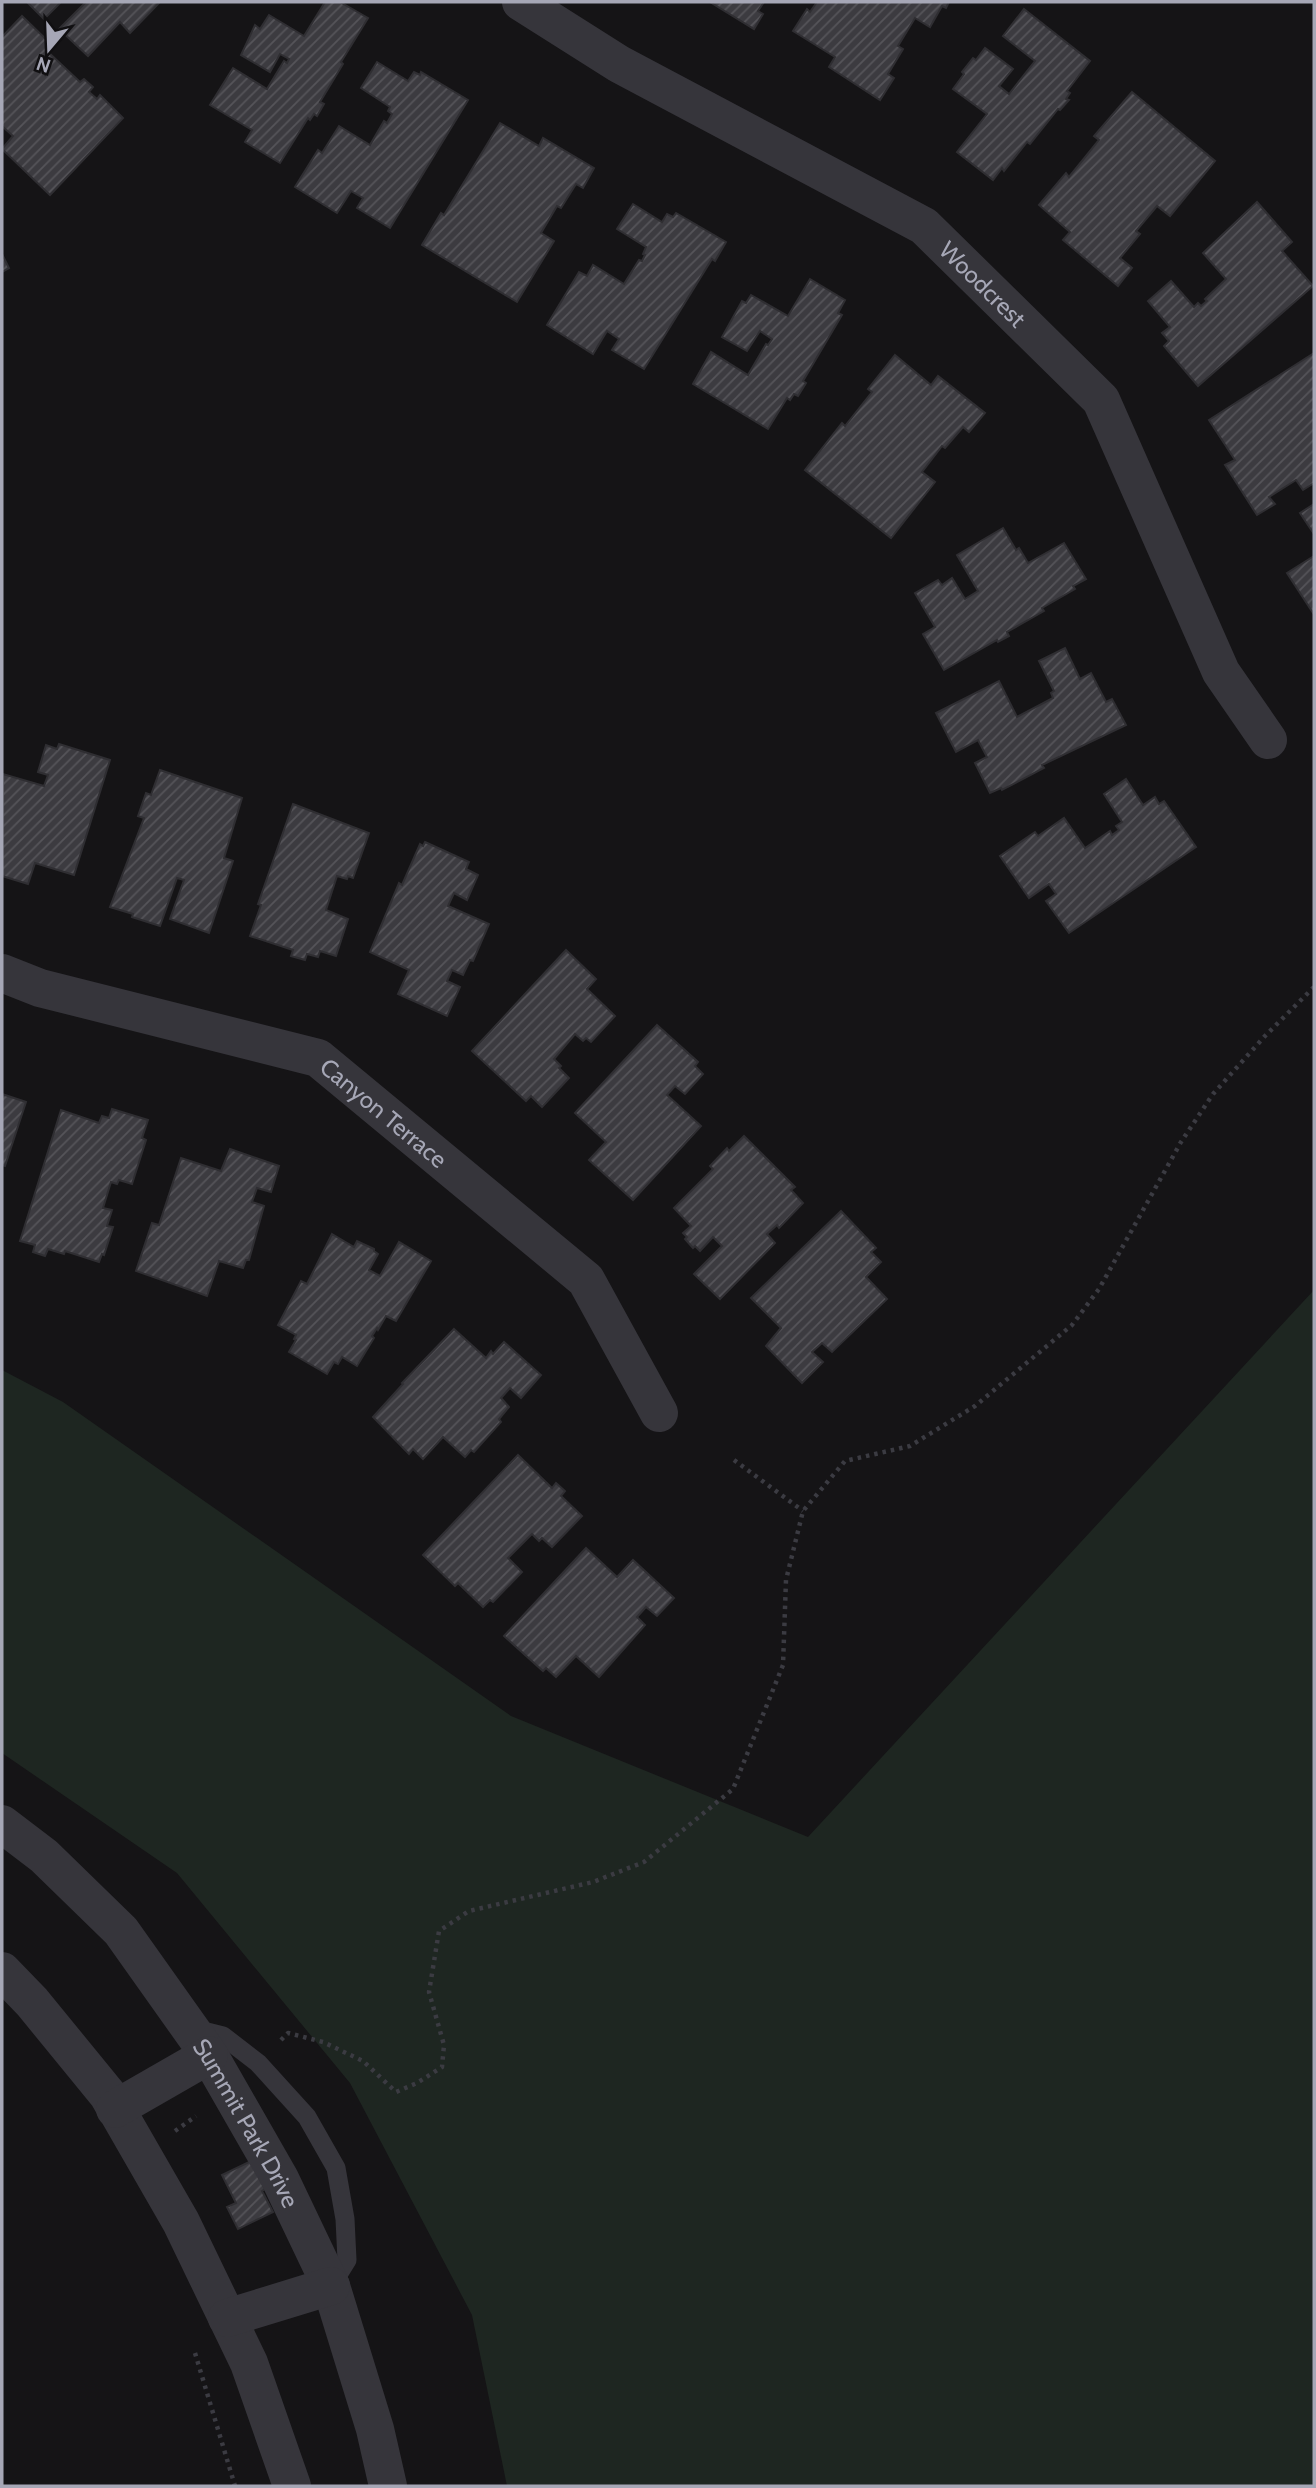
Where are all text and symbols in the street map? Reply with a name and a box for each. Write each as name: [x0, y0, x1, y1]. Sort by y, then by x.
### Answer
north arrow: [14, 14, 84, 84]
text: N: [34, 52, 54, 78]
street label: Woodcrest: [934, 235, 1032, 333]
street label: Canyon Terrace: [314, 1052, 453, 1173]
street label: Summit Park Drive: [187, 2033, 306, 2212]

